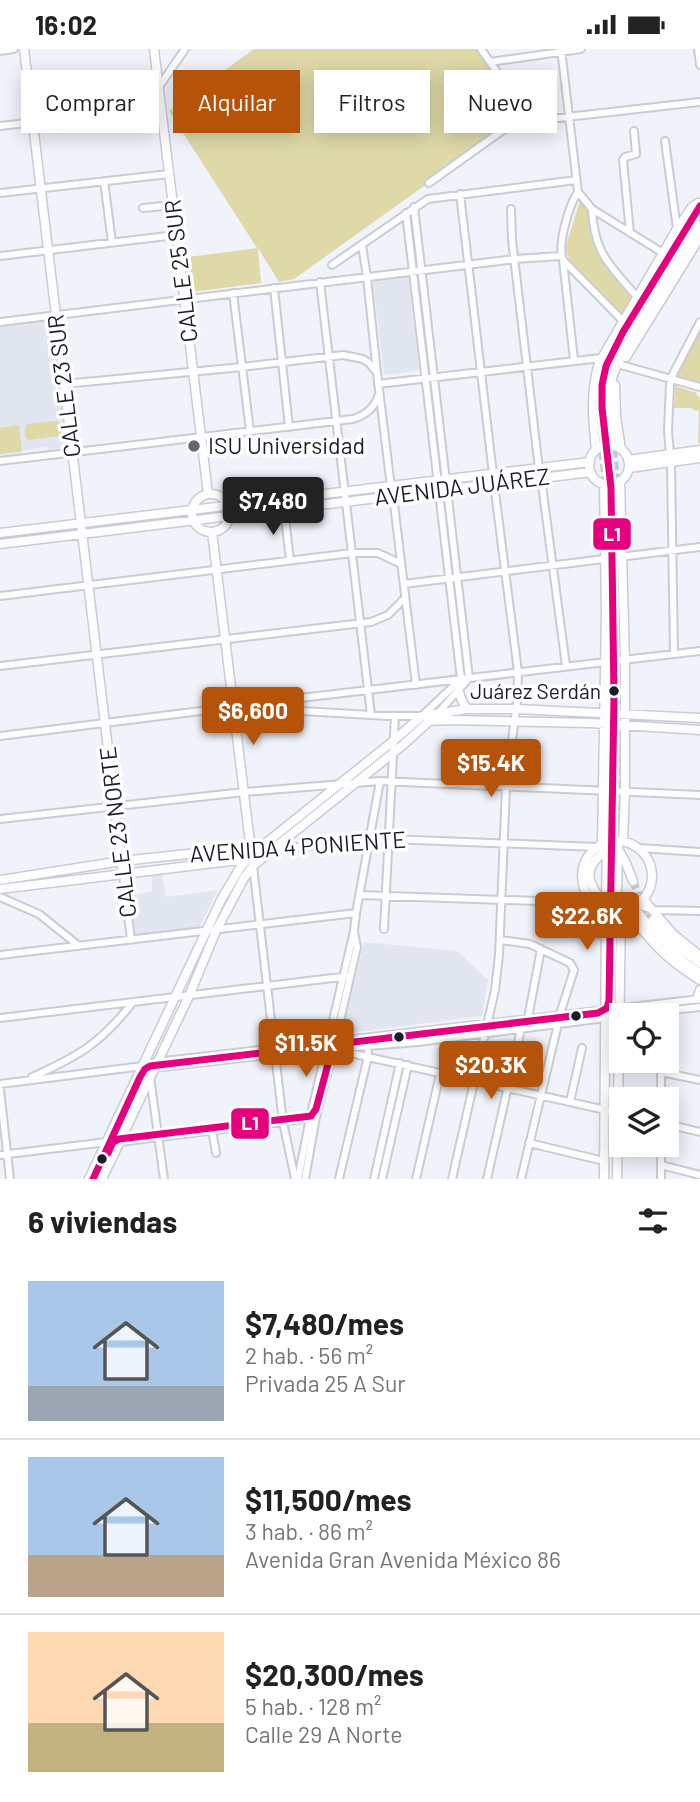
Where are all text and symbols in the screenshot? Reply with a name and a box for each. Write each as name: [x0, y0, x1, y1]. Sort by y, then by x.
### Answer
text: 16:02: [35, 9, 97, 40]
chip: Comprar: [21, 70, 159, 133]
chip: Alquilar: [173, 70, 300, 133]
chip: Filtros: [314, 70, 430, 133]
chip: Nuevo: [444, 70, 557, 133]
street label: CALLE 25 SUR: [157, 198, 203, 344]
street label: CALLE 23 SUR: [40, 313, 86, 459]
place label: ISU Universidad: [208, 431, 365, 459]
marker: ISU Universidad: [186, 438, 202, 454]
street label: AVENIDA JUÁREZ: [373, 461, 551, 511]
pin: $7,480: [216, 477, 330, 537]
text: $7,480: [239, 486, 307, 514]
line badge: L1: [592, 517, 632, 551]
text: L1: [603, 522, 621, 545]
place label: Juárez Serdán: [470, 678, 601, 703]
marker: Juárez Serdán: [607, 684, 621, 698]
pin: $6,600: [196, 687, 310, 747]
text: $6,600: [218, 696, 288, 724]
pin: $15.4K: [434, 739, 548, 799]
street label: CALLE 23 NORTE: [93, 745, 141, 919]
text: $15.4K: [457, 748, 525, 776]
street label: AVENIDA 4 PONIENTE: [189, 824, 407, 868]
pin: $22.6K: [530, 893, 644, 952]
text: $22.6K: [551, 901, 623, 929]
map controls: [609, 1003, 679, 1157]
button: locate: [609, 1003, 679, 1073]
unlabelled marker: [569, 1009, 583, 1023]
pin: $11.5K: [249, 1019, 363, 1079]
text: $11.5K: [275, 1028, 337, 1056]
unlabelled marker: [392, 1030, 406, 1044]
pin: $20.3K: [434, 1041, 548, 1101]
text: $20.3K: [455, 1050, 527, 1078]
button: layers: [609, 1087, 679, 1157]
line badge: L1: [230, 1107, 270, 1140]
text: L1: [241, 1111, 259, 1134]
unlabelled marker: [95, 1152, 109, 1166]
icon: filters: [634, 1202, 672, 1240]
text: 6 viviendas: [28, 1203, 177, 1239]
text: $7,480/mes: [245, 1305, 404, 1341]
icon: home: [84, 1309, 168, 1393]
text: 2 hab. · 56 m²: [245, 1341, 373, 1369]
text: Privada 25 A Sur: [245, 1369, 406, 1397]
text: $11,500/mes: [245, 1481, 411, 1517]
icon: home: [84, 1485, 168, 1569]
text: 3 hab. · 86 m²: [245, 1517, 373, 1545]
text: Avenida Gran Avenida México 86: [245, 1545, 561, 1573]
text: $20,300/mes: [245, 1656, 424, 1692]
icon: home: [84, 1660, 168, 1744]
text: 5 hab. · 128 m²: [245, 1692, 382, 1720]
text: Calle 29 A Norte: [245, 1720, 403, 1748]

